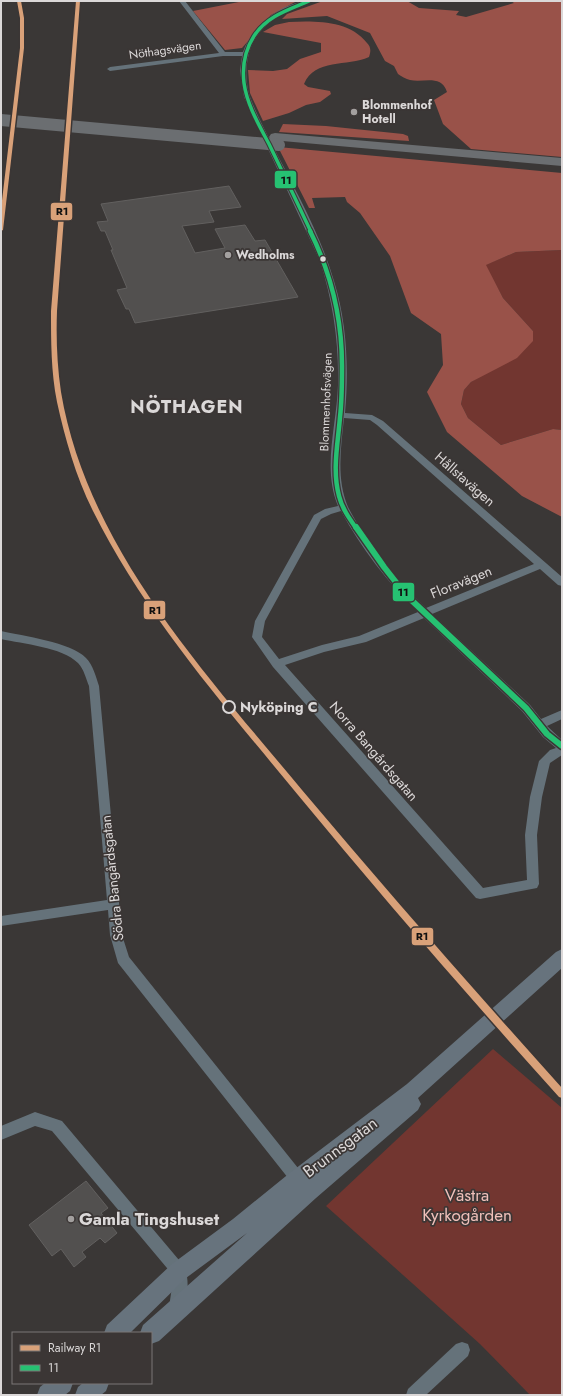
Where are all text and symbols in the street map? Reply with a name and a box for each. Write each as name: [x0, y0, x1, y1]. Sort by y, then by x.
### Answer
street label: Nöthagsvägen: [128, 36, 202, 64]
place label: Blommenhof Hotell: [362, 96, 433, 128]
marker: Blommenhof Hotell: [349, 107, 359, 117]
line badge: 11: [274, 170, 297, 189]
text: 11: [280, 172, 292, 188]
line badge: R1: [50, 202, 73, 221]
text: R1: [56, 203, 68, 219]
place label: Wedholms: [236, 246, 295, 264]
marker: Wedholms: [223, 250, 233, 260]
unlabelled marker: [318, 254, 328, 264]
street label: Blommenhofsvägen: [315, 352, 337, 452]
district label: NÖTHAGEN: [130, 394, 244, 420]
street label: Hållstavägen: [430, 447, 500, 511]
street label: Floravägen: [427, 561, 495, 603]
line badge: 11: [392, 582, 415, 602]
text: 11: [397, 584, 409, 600]
line badge: R1: [143, 600, 166, 620]
text: R1: [149, 602, 161, 618]
place label: Nyköping C: [240, 697, 318, 717]
street label: Norra Bangårdsgatan: [325, 697, 423, 805]
marker: Nyköping C: [222, 700, 236, 714]
street label: Södra Bangårdsgatan: [95, 814, 129, 942]
line badge: R1: [411, 927, 434, 946]
text: R1: [416, 928, 428, 944]
street label: Brunnsgatan: [298, 1111, 382, 1183]
park label: Västra Kyrkogården: [422, 1183, 512, 1227]
place label: Gamla Tingshuset: [79, 1207, 220, 1231]
marker: Gamla Tingshuset: [66, 1214, 76, 1224]
legend: [12, 1332, 152, 1384]
text: Railway R1: [48, 1339, 101, 1357]
text: 11: [48, 1359, 59, 1377]

